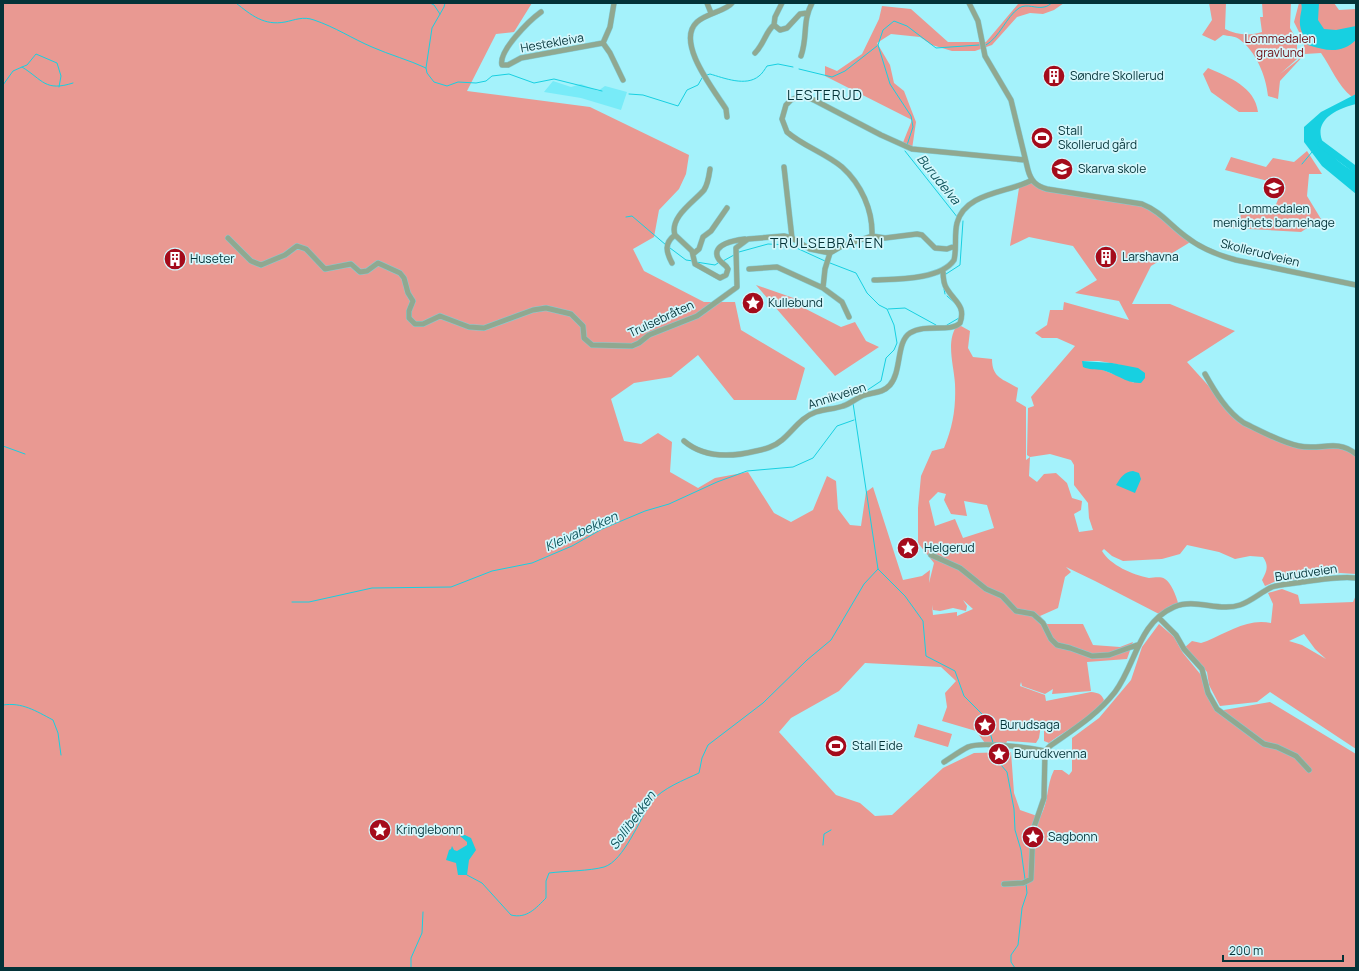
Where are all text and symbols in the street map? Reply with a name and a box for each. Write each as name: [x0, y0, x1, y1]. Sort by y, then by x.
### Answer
street label: Hestekleiva: [519, 29, 585, 56]
park label: Lommedalen gravlund: [1244, 30, 1316, 61]
building icon: Søndre Skollerud: [1041, 63, 1067, 89]
place label: Søndre Skollerud: [1070, 67, 1164, 84]
district label: LESTERUD: [787, 85, 863, 104]
place label: Stall Skollerud gård: [1058, 122, 1137, 153]
sports icon: Stall Skollerud gård: [1029, 125, 1055, 151]
water label: Burudelva: [913, 150, 965, 209]
school or university icon: Skarva skole: [1049, 156, 1075, 182]
place label: Skarva skole: [1078, 160, 1146, 177]
school or university icon: Lommedalen menighets barnehage: [1261, 175, 1287, 201]
place label: Lommedalen menighets barnehage: [1213, 200, 1335, 231]
district label: TRULSEBRÅTEN: [770, 233, 884, 252]
street label: Skollerudveien: [1219, 234, 1302, 271]
building icon: Larshavna: [1093, 244, 1119, 270]
building icon: Huseter: [162, 246, 188, 272]
place label: Larshavna: [1122, 248, 1179, 265]
place label: Huseter: [190, 250, 235, 267]
place icon: Kullebund: [740, 290, 766, 316]
place label: Kullebund: [768, 294, 823, 311]
street label: Trulsebråten: [625, 296, 696, 341]
street label: Annikveien: [806, 378, 868, 413]
water label: Kleivabekken: [542, 506, 621, 555]
place icon: Helgerud: [895, 535, 921, 561]
place label: Helgerud: [924, 539, 975, 556]
street label: Burudveien: [1274, 560, 1338, 585]
place icon: Burudsaga: [972, 712, 998, 738]
place label: Burudsaga: [1000, 716, 1060, 733]
sports icon: Stall Eide: [823, 733, 849, 759]
place label: Stall Eide: [852, 737, 903, 754]
place icon: Burudkvenna: [986, 741, 1012, 767]
place label: Burudkvenna: [1014, 745, 1087, 762]
water label: Sollibekken: [605, 786, 660, 853]
place icon: Kringlebonn: [367, 817, 393, 843]
place label: Kringlebonn: [396, 821, 463, 838]
place icon: Sagbonn: [1020, 824, 1046, 850]
place label: Sagbonn: [1048, 828, 1098, 845]
scale bar: [1223, 937, 1343, 963]
text: 200 m: [1229, 942, 1263, 959]

